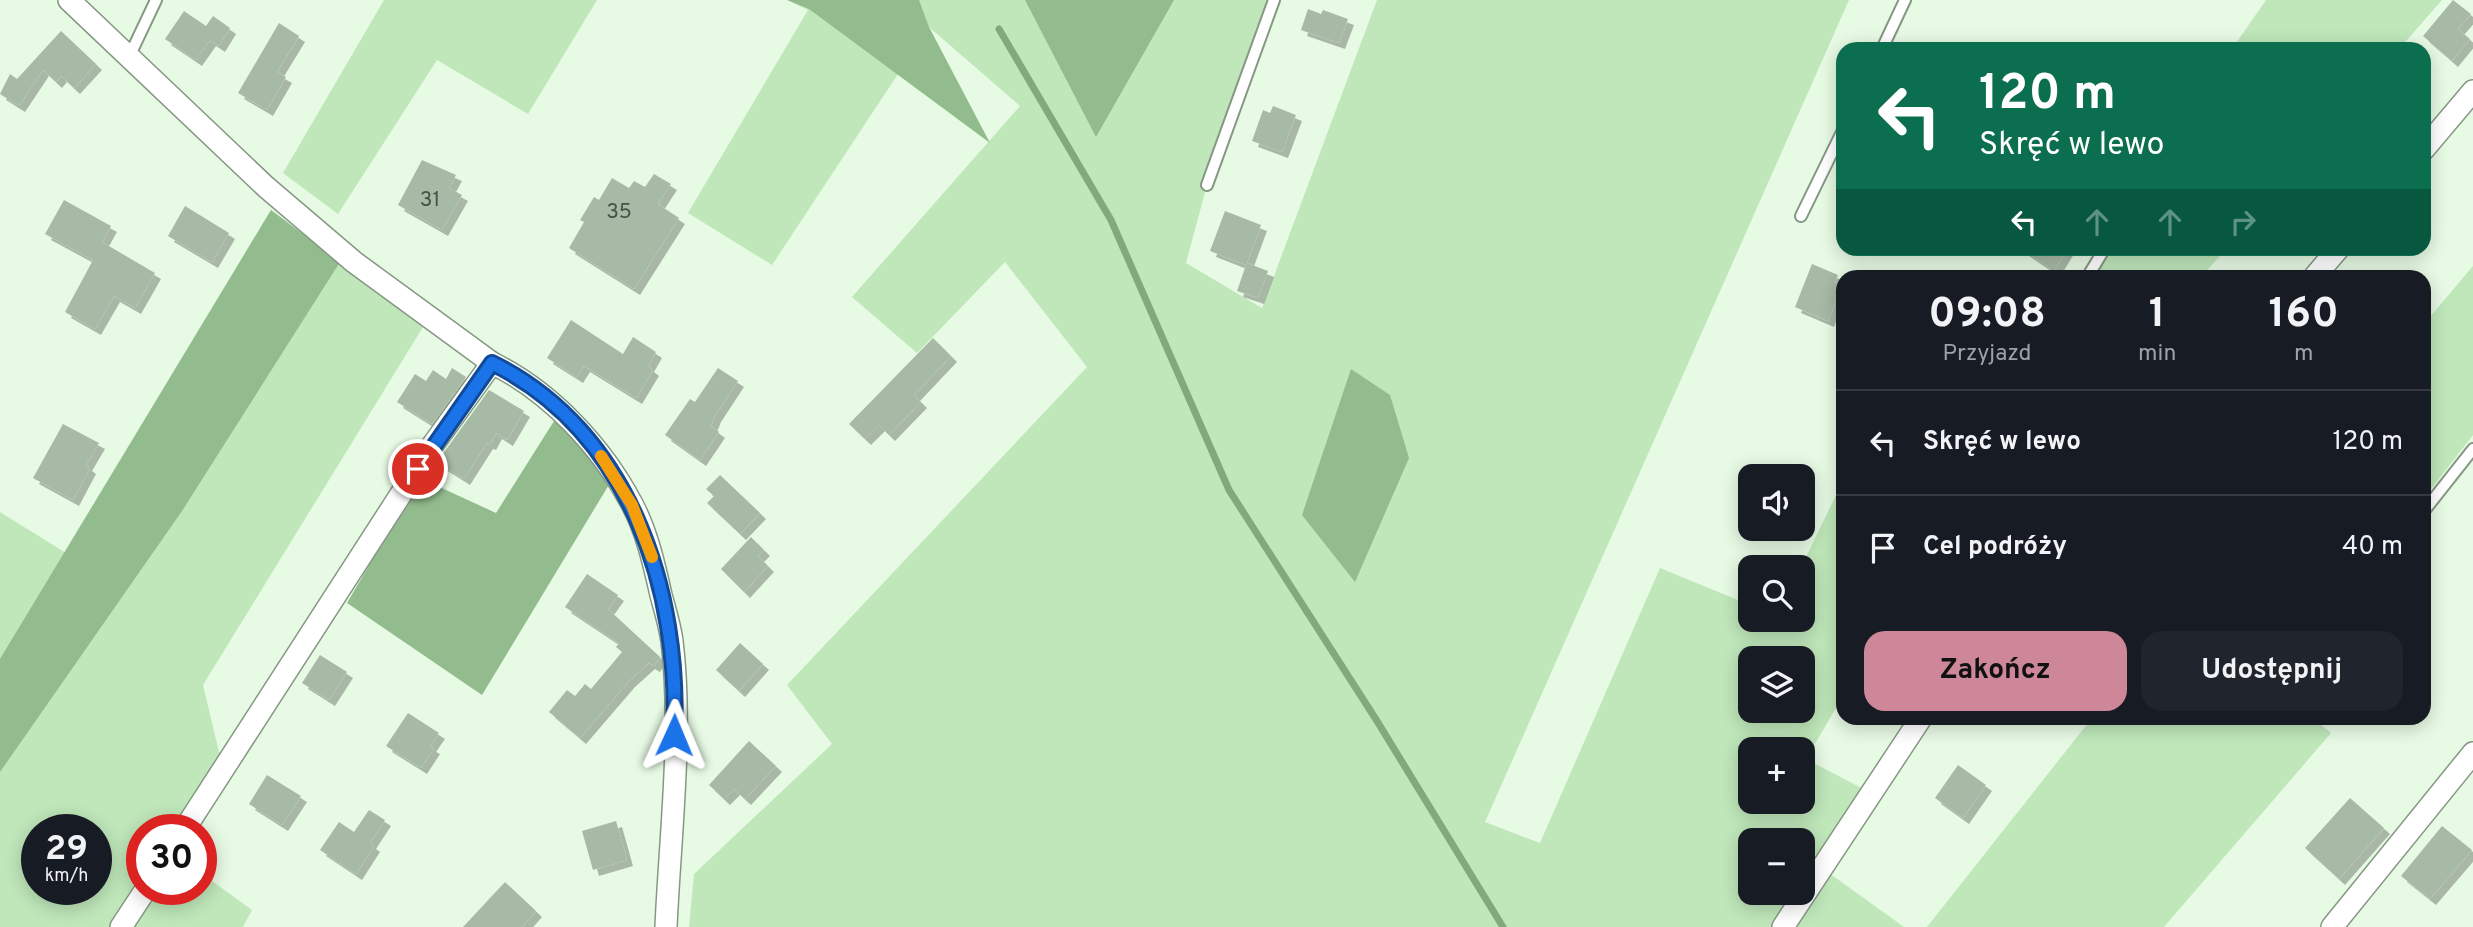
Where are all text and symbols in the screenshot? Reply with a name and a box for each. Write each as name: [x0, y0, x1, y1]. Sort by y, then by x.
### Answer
text: 120 m: [1979, 65, 2116, 127]
icon: left: [1864, 70, 1955, 161]
text: Skręć w lewo: [1979, 126, 2164, 166]
house number: 31: [420, 187, 440, 214]
house number: 35: [606, 199, 632, 226]
icon: left: [2005, 203, 2043, 241]
icon: ahead: [2078, 203, 2116, 241]
icon: ahead: [2151, 203, 2189, 241]
icon: right: [2224, 203, 2262, 241]
text: 09:08: [1928, 289, 2046, 342]
text: 1: [2149, 289, 2166, 342]
text: 160: [2269, 289, 2339, 342]
text: Przyjazd: [1943, 340, 2032, 369]
text: min: [2138, 340, 2176, 369]
text: m: [2294, 340, 2313, 369]
icon: left: [1864, 424, 1902, 462]
text: Skręć w lewo: [1923, 426, 2081, 459]
text: 120 m: [2333, 426, 2403, 459]
pin: [388, 439, 448, 499]
icon: arrive: [399, 450, 437, 488]
map controls: [1738, 464, 1815, 905]
button: sound: [1738, 464, 1815, 541]
icon: arrive: [1864, 529, 1902, 567]
text: Cel podróży: [1923, 531, 2067, 564]
text: 40 m: [2342, 531, 2403, 564]
button: search: [1738, 555, 1815, 632]
button: Zakończ: [1864, 631, 2127, 711]
button: Udostępnij: [2141, 631, 2403, 711]
button: layers: [1738, 646, 1815, 723]
position arrow: [637, 698, 711, 772]
button: +: [1738, 737, 1815, 814]
speed limit sign: 30: [126, 814, 217, 905]
text: 29: [45, 828, 88, 872]
button: −: [1738, 828, 1815, 905]
text: km/h: [45, 865, 88, 888]

